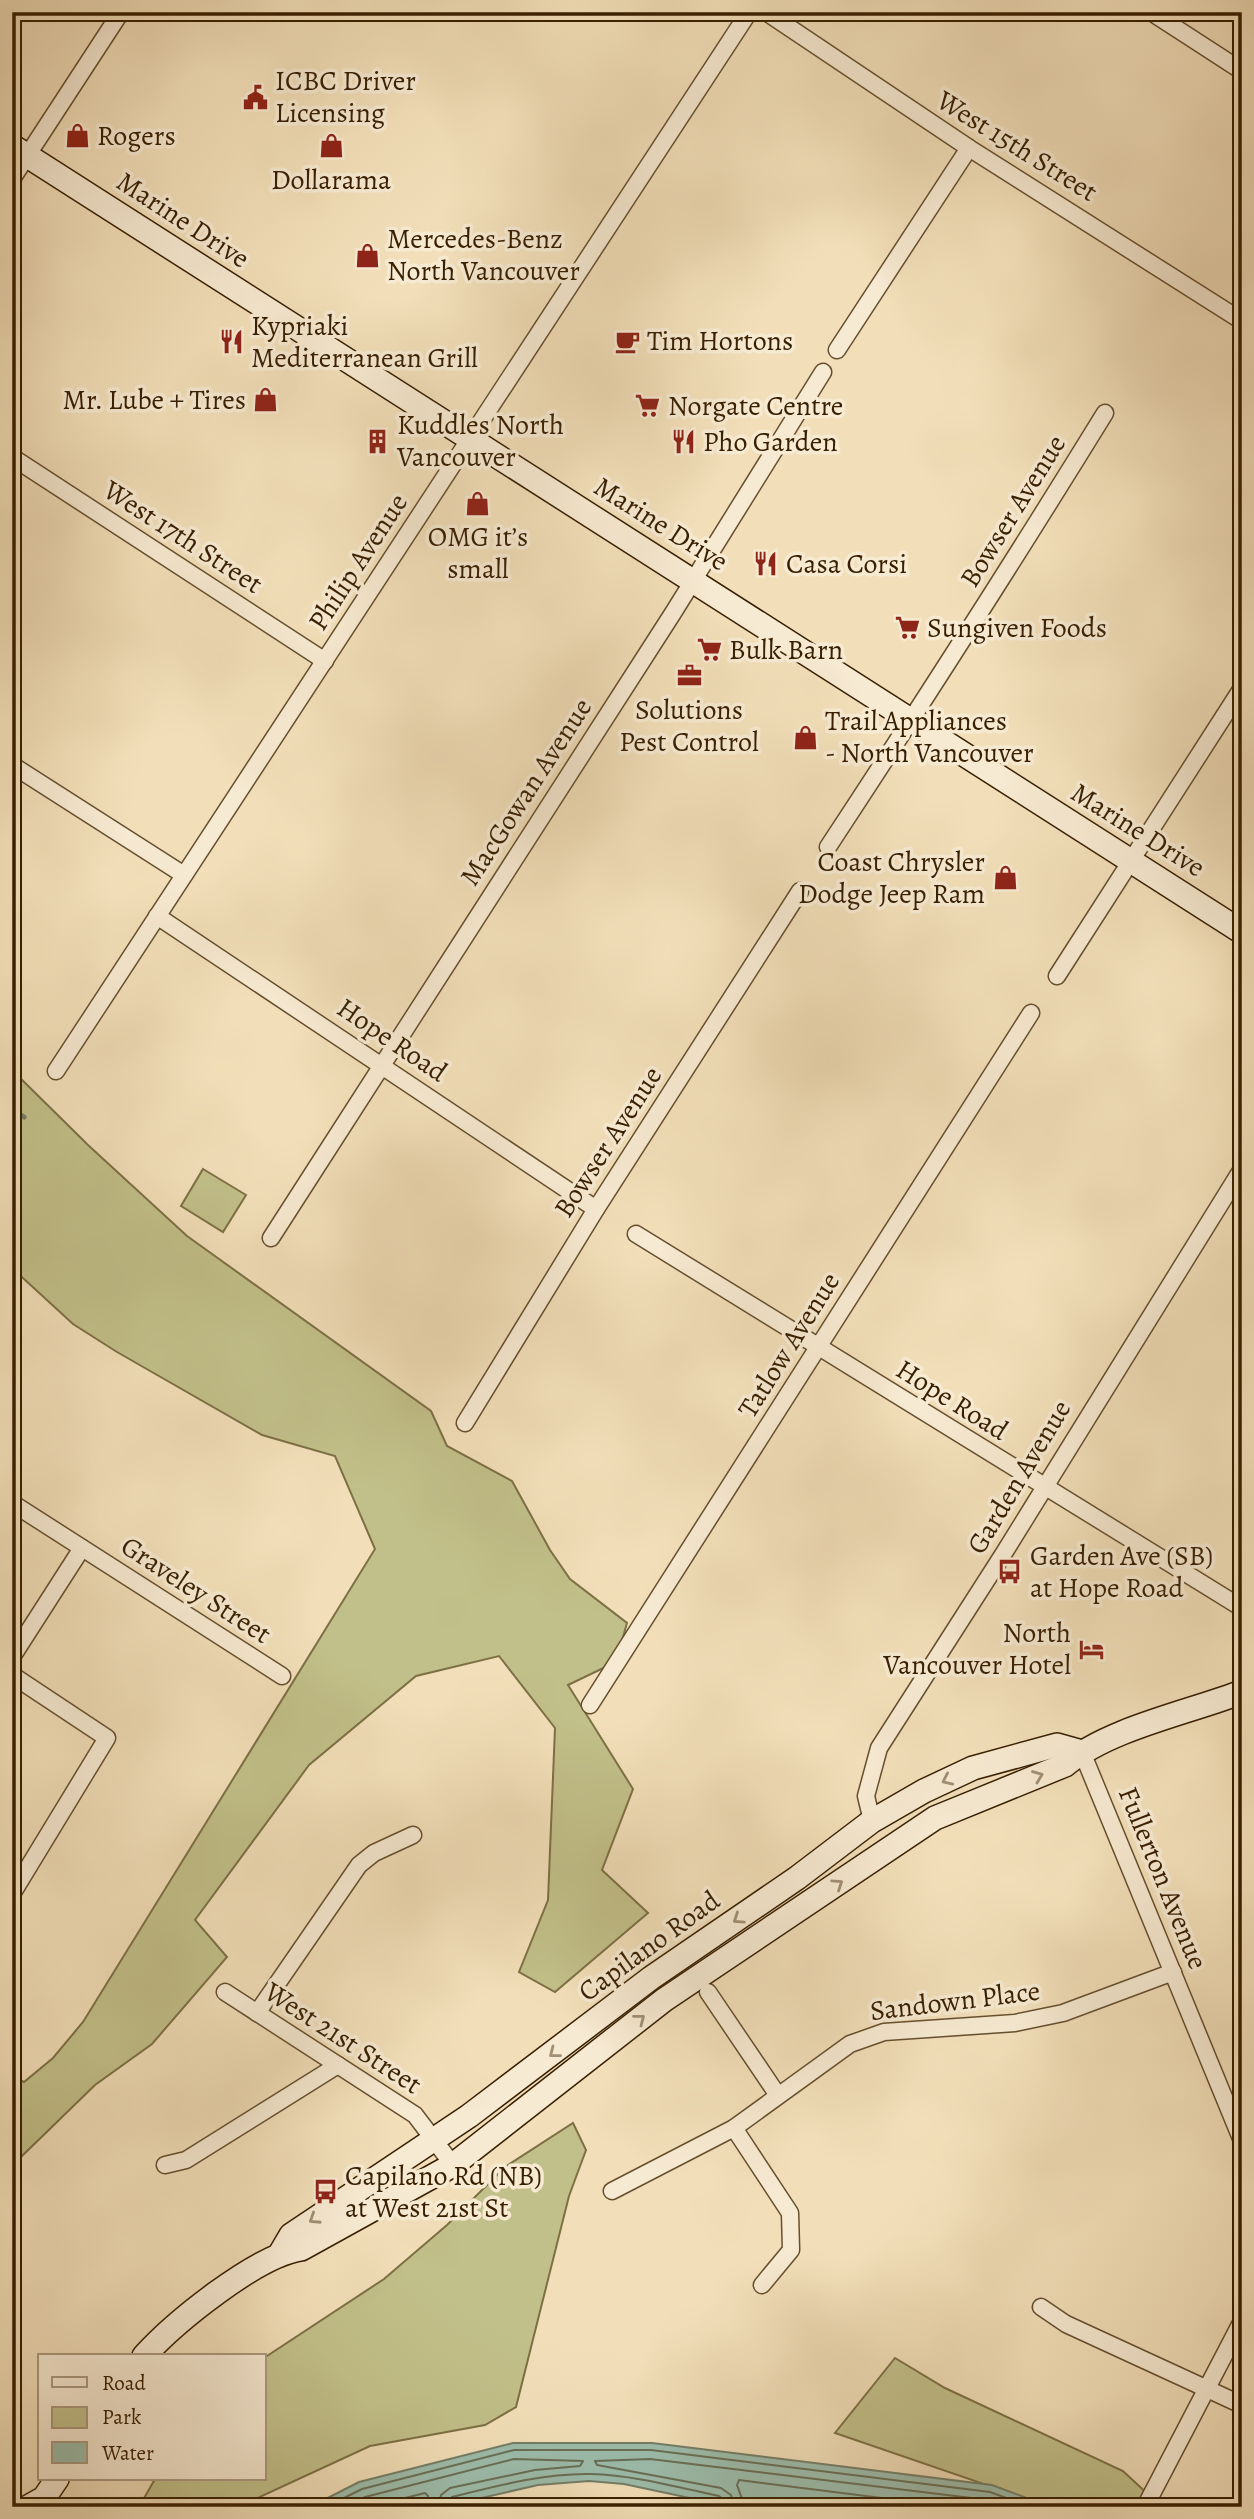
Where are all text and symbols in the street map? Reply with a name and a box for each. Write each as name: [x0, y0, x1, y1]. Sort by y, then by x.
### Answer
place label: ICBC Driver Licensing: [275, 62, 416, 132]
street label: West 15th Street: [929, 81, 1105, 211]
public building icon: ICBC Driver Licensing: [241, 83, 269, 111]
place label: Rogers: [97, 117, 176, 155]
shop icon: Rogers: [63, 122, 91, 150]
shop icon: Dollarama: [317, 132, 345, 160]
place label: Dollarama: [271, 161, 391, 199]
street label: Marine Drive: [109, 163, 257, 277]
place label: Mercedes-Benz North Vancouver: [387, 220, 580, 290]
shop icon: Mercedes-Benz North Vancouver: [353, 241, 381, 269]
place label: Kypriaki Mediterranean Grill: [251, 307, 478, 377]
place label: Tim Hortons: [647, 322, 793, 360]
cafe icon: Tim Hortons: [613, 327, 641, 355]
restaurant icon: Kypriaki Mediterranean Grill: [217, 328, 245, 356]
place label: Mr. Lube + Tires: [63, 381, 246, 419]
shop icon: Mr. Lube + Tires: [252, 386, 280, 414]
place label: Norgate Centre: [668, 387, 843, 425]
supermarket icon: Norgate Centre: [634, 392, 662, 420]
place label: Kuddles North Vancouver: [396, 406, 564, 476]
place label: Pho Garden: [703, 423, 838, 461]
building icon: Kuddles North Vancouver: [363, 427, 391, 455]
restaurant icon: Pho Garden: [669, 428, 697, 456]
street label: Bowser Avenue: [951, 428, 1075, 594]
street label: Marine Drive: [587, 468, 735, 580]
street label: West 17th Street: [95, 471, 270, 603]
street label: Philip Avenue: [299, 486, 417, 638]
shop icon: OMG it’s small: [464, 489, 492, 517]
place label: OMG it’s small: [428, 518, 528, 588]
place label: Casa Corsi: [786, 545, 907, 583]
restaurant icon: Casa Corsi: [752, 550, 780, 578]
place label: Sungiven Foods: [927, 609, 1107, 647]
supermarket icon: Sungiven Foods: [893, 614, 921, 642]
place label: Bulk Barn: [729, 631, 843, 669]
supermarket icon: Bulk Barn: [695, 636, 723, 664]
office icon: Solutions Pest Control: [675, 662, 703, 690]
street label: MacGowan Avenue: [451, 691, 601, 893]
place label: Solutions Pest Control: [619, 691, 759, 761]
place label: Trail Appliances - North Vancouver: [825, 702, 1034, 772]
shop icon: Trail Appliances - North Vancouver: [791, 723, 819, 751]
street label: Marine Drive: [1064, 774, 1212, 886]
place label: Coast Chrysler Dodge Jeep Ram: [798, 843, 985, 913]
shop icon: Coast Chrysler Dodge Jeep Ram: [991, 864, 1019, 892]
street label: Hope Road: [329, 989, 456, 1091]
street label: Bowser Avenue: [545, 1059, 671, 1225]
street label: Tatlow Avenue: [729, 1265, 849, 1425]
street label: Hope Road: [889, 1351, 1016, 1450]
street label: Garden Avenue: [958, 1393, 1080, 1561]
street label: Graveley Street: [114, 1527, 278, 1653]
place label: Garden Ave (SB) at Hope Road: [1030, 1537, 1213, 1607]
bus stop icon: Garden Ave (SB) at Hope Road: [996, 1558, 1024, 1586]
place label: North Vancouver Hotel: [882, 1614, 1071, 1684]
hotel icon: North Vancouver Hotel: [1077, 1635, 1105, 1663]
one-way arrow: [1031, 1771, 1043, 1785]
one-way arrow: [942, 1772, 954, 1786]
street label: Fullerton Avenue: [1109, 1781, 1217, 1975]
one-way arrow: [831, 1879, 844, 1892]
street label: Capilano Road: [571, 1881, 728, 2010]
one-way arrow: [732, 1911, 745, 1924]
street label: West 21st Street: [256, 1972, 429, 2103]
street label: Sandown Place: [868, 1972, 1042, 2030]
one-way arrow: [631, 2015, 644, 2027]
one-way arrow: [550, 2045, 562, 2058]
place label: Capilano Rd (NB) at West 21st St: [345, 2157, 542, 2227]
bus stop icon: Capilano Rd (NB) at West 21st St: [311, 2178, 339, 2206]
one-way arrow: [309, 2211, 322, 2224]
legend: [38, 2354, 266, 2480]
text: Road: [102, 2369, 146, 2397]
text: Park: [102, 2403, 142, 2431]
text: Water: [101, 2439, 154, 2467]

